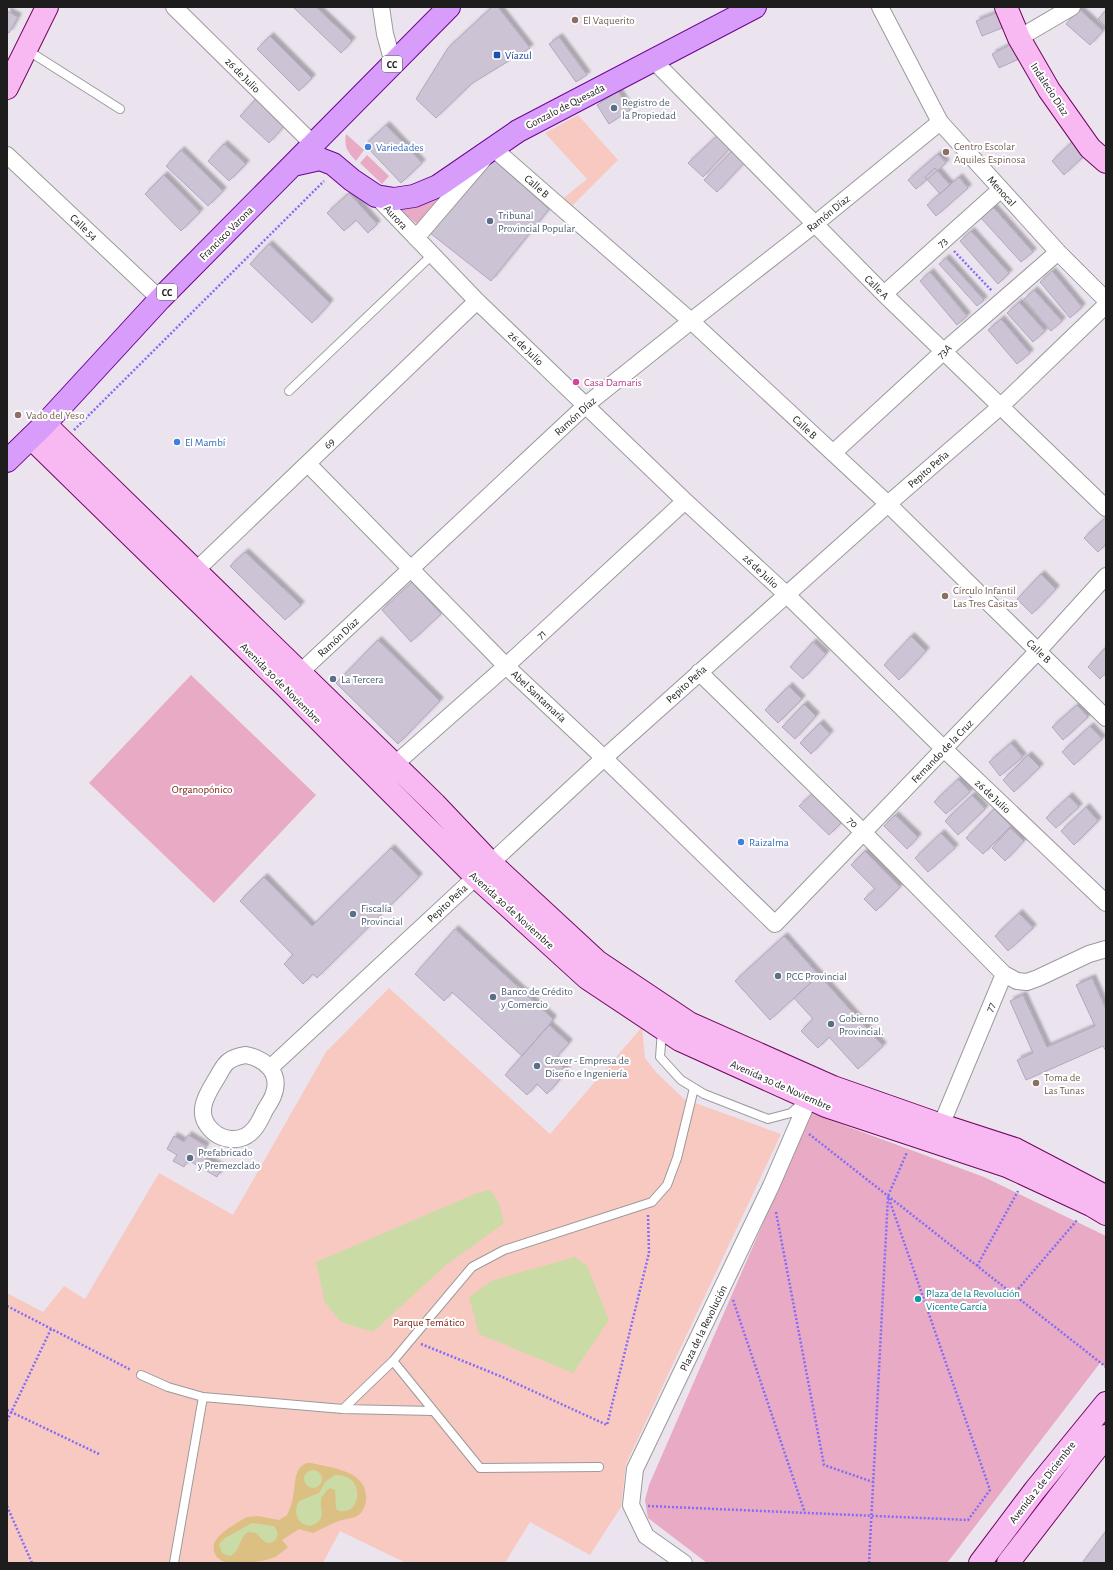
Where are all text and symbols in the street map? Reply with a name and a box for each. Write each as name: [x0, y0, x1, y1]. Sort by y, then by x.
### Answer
marker: El Vaquerito: [570, 15, 580, 25]
place label: El Vaquerito: [583, 15, 635, 26]
marker: Víazul: [492, 50, 502, 60]
place label: Víazul: [505, 50, 532, 61]
street label: 26 de Julio: [223, 56, 262, 95]
road number: CC: [382, 56, 402, 72]
street label: Indalecio Díaz: [1028, 61, 1071, 118]
street label: Gonzalo de Quesada: [524, 82, 607, 131]
place label: Registro de la Propiedad: [622, 97, 676, 121]
marker: Registro de la Propiedad: [609, 103, 619, 113]
place label: Centro Escolar Aquiles Espinosa: [954, 141, 1026, 165]
marker: Variedades: [363, 142, 373, 152]
place label: Variedades: [376, 142, 423, 153]
marker: Centro Escolar Aquiles Espinosa: [941, 147, 951, 157]
street label: Calle B: [522, 173, 551, 200]
street label: Menocal: [985, 174, 1018, 209]
street label: Ramón Díaz: [805, 193, 852, 234]
street label: Aurora: [382, 203, 410, 232]
street label: Francisco Varona: [197, 204, 255, 262]
place label: Tribunal Provincial Popular: [498, 210, 575, 234]
street label: Calle 54: [68, 212, 99, 243]
marker: Tribunal Provincial Popular: [485, 216, 495, 226]
street label: 73: [935, 235, 950, 250]
street label: Calle A: [862, 273, 891, 302]
road number: CC: [157, 284, 177, 300]
street label: 26 de Julio: [506, 329, 545, 368]
street label: 73A: [935, 342, 954, 361]
marker: Casa Damaris: [571, 377, 581, 387]
place label: Casa Damaris: [584, 377, 642, 388]
street label: Ramón Díaz: [552, 395, 599, 438]
marker: Vado del Yeso: [13, 410, 23, 420]
place label: Vado del Yeso: [26, 410, 85, 421]
street label: Calle B: [790, 413, 819, 441]
street label: 69: [322, 436, 337, 451]
marker: El Mambí: [172, 437, 182, 447]
place label: El Mambí: [185, 437, 226, 448]
street label: Pepito Peña: [906, 449, 951, 490]
street label: 26 de Julio: [741, 552, 781, 590]
place label: Círculo Infantil Las Tres Casitas: [953, 585, 1018, 609]
marker: Círculo Infantil Las Tres Casitas: [940, 591, 950, 601]
street label: Ramón Díaz: [316, 615, 361, 659]
street label: 71: [535, 627, 548, 641]
street label: Calle B: [1024, 637, 1053, 665]
street label: Avenida 30 de Noviembre: [238, 641, 323, 726]
street label: Pepito Peña: [664, 663, 709, 705]
street label: Abel Santamaría: [509, 668, 568, 725]
marker: La Tercera: [328, 674, 338, 684]
place label: La Tercera: [341, 674, 384, 685]
street label: Fernando de la Cruz: [909, 717, 976, 785]
street label: 26 de Julio: [973, 777, 1013, 815]
park label: Organopónico: [172, 784, 232, 795]
street label: 70: [845, 815, 860, 830]
marker: Raizalma: [736, 837, 746, 847]
place label: Raizalma: [749, 837, 789, 848]
street label: Avenida 30 de Noviembre: [467, 870, 556, 951]
street label: Pepito Peña: [425, 882, 469, 925]
place label: Fiscalía Provincial: [361, 903, 403, 927]
marker: Fiscalía Provincial: [348, 909, 358, 919]
marker: PCC Provincial: [773, 971, 783, 981]
place label: PCC Provincial: [786, 971, 847, 982]
place label: Banco de Crédito y Comercio: [500, 986, 573, 1010]
marker: Banco de Crédito y Comercio: [488, 992, 498, 1002]
street label: 77: [984, 1000, 997, 1014]
place label: Gobierno Provincial.: [839, 1013, 884, 1037]
marker: Gobierno Provincial.: [826, 1019, 836, 1029]
place label: Crever - Empresa de Diseño e Ingeniería: [545, 1055, 629, 1079]
street label: Avenida 30 de Noviembre: [729, 1058, 833, 1113]
marker: Crever - Empresa de Diseño e Ingeniería: [532, 1061, 542, 1071]
place label: Toma de Las Tunas: [1044, 1072, 1084, 1096]
marker: Toma de Las Tunas: [1031, 1078, 1041, 1088]
place label: Prefabricado y Premezclado: [197, 1147, 260, 1171]
marker: Prefabricado y Premezclado: [185, 1153, 195, 1163]
street label: Plaza de la Revolución: [678, 1284, 729, 1373]
place label: Plaza de la Revolución Vicente García: [926, 1288, 1020, 1312]
marker: Plaza de la Revolución Vicente García: [913, 1294, 923, 1304]
park label: Parque Temático: [393, 1317, 465, 1328]
street label: Avenida 2 de Diciembre: [1007, 1439, 1078, 1525]

